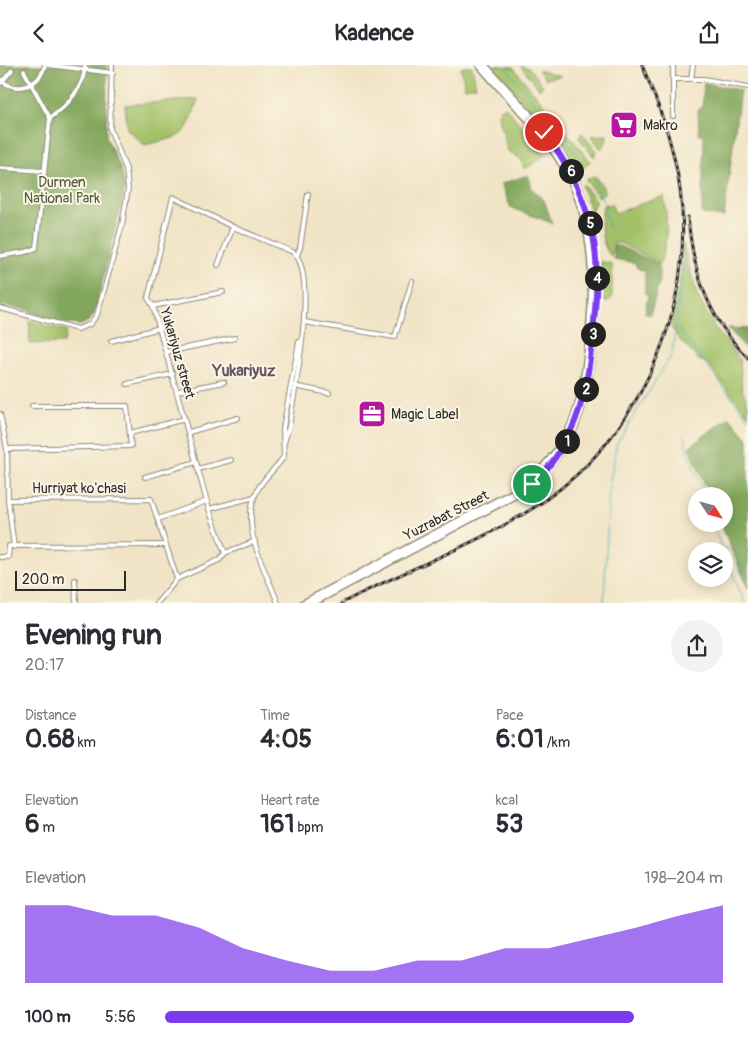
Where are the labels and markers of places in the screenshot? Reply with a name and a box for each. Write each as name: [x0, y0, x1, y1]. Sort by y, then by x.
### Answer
supermarket icon: Makro: [609, 110, 639, 140]
pin: [523, 111, 565, 153]
place label: Makro: [643, 117, 678, 134]
pin: 6: [558, 159, 584, 183]
pin: 5: [578, 211, 602, 235]
pin: 4: [584, 265, 610, 291]
pin: 3: [580, 321, 606, 347]
pin: 2: [574, 377, 598, 401]
office icon: Magic Label: [357, 399, 387, 429]
place label: Magic Label: [391, 406, 459, 423]
pin: 1: [554, 429, 580, 453]
pin: [511, 463, 553, 505]

